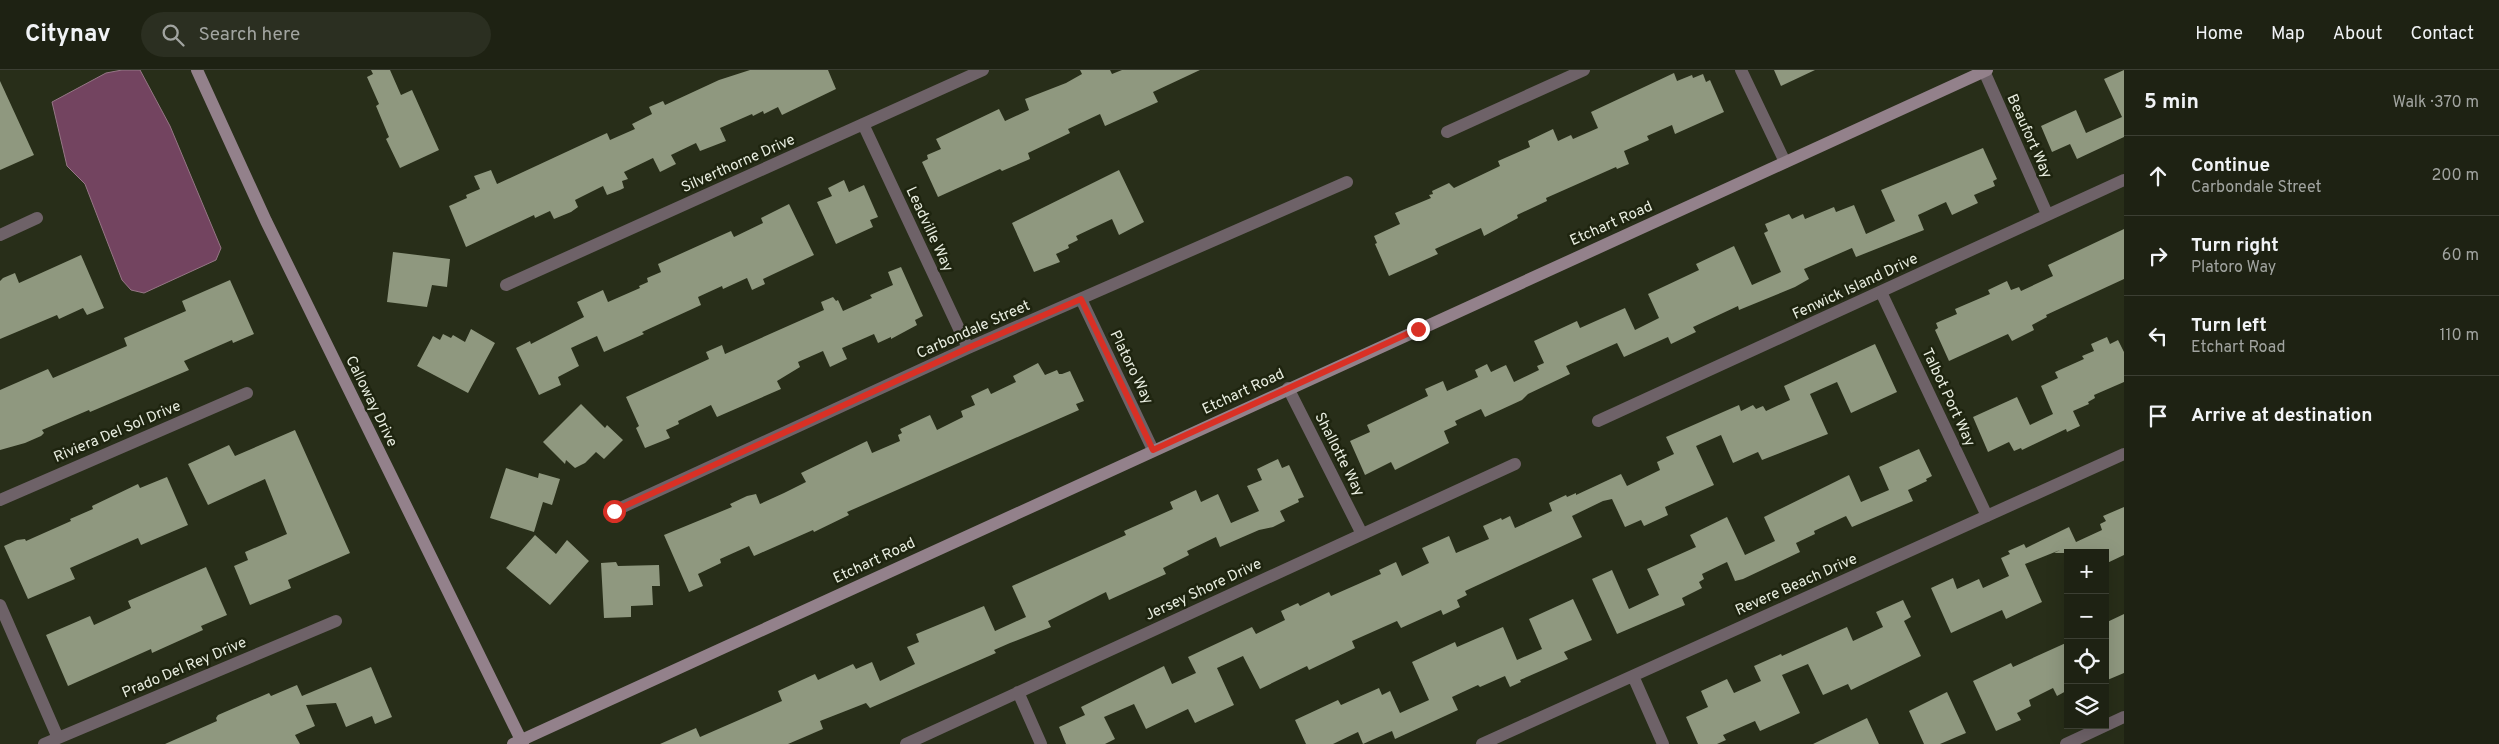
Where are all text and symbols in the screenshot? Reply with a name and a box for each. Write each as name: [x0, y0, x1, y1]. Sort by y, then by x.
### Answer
search box: [141, 12, 491, 57]
text: Citynav: [25, 20, 111, 50]
icon: search: [159, 21, 187, 49]
text: Search here: [199, 23, 300, 47]
text: Home: [2195, 23, 2243, 46]
text: Map: [2271, 23, 2305, 46]
text: About: [2333, 23, 2382, 46]
text: Contact: [2410, 23, 2474, 46]
text: 5 min: [2144, 89, 2199, 116]
street label: Beaufort Way: [2002, 92, 2056, 182]
text: Walk · 370 m: [2392, 93, 2479, 113]
street label: Silverthorne Drive: [679, 131, 798, 198]
text: Continue: [2191, 154, 2270, 178]
icon: ahead: [2144, 162, 2172, 190]
text: 200 m: [2431, 166, 2479, 186]
text: Carbondale Street: [2191, 178, 2321, 198]
street label: Leadville Way: [901, 184, 957, 275]
street label: Etchart Road: [1567, 198, 1656, 251]
text: Turn right: [2191, 234, 2279, 258]
icon: right: [2144, 242, 2172, 270]
text: 60 m: [2442, 246, 2479, 266]
street label: Fenwick Island Drive: [1790, 250, 1921, 325]
text: Platoro Way: [2191, 258, 2276, 278]
street label: Carbondale Street: [914, 297, 1033, 364]
text: Turn left: [2191, 314, 2267, 338]
route end: [1407, 318, 1430, 341]
icon: left: [2144, 322, 2172, 350]
text: 110 m: [2439, 326, 2479, 346]
street label: Platoro Way: [1105, 328, 1157, 408]
text: Etchart Road: [2191, 338, 2285, 358]
street label: Talbot Port Way: [1917, 345, 1979, 450]
street label: Calloway Drive: [340, 353, 401, 450]
street label: Etchart Road: [1200, 365, 1288, 420]
street label: Riviera Del Sol Drive: [51, 397, 184, 468]
icon: arrive: [2144, 402, 2172, 430]
text: Arrive at destination: [2191, 404, 2372, 428]
street label: Shallotte Way: [1309, 409, 1368, 500]
route start: [603, 500, 626, 523]
street label: Etchart Road: [831, 534, 919, 589]
map controls: [2064, 549, 2109, 729]
button: +: [2064, 549, 2109, 594]
street label: Revere Beach Drive: [1733, 550, 1860, 621]
street label: Jersey Shore Drive: [1142, 555, 1265, 626]
button: −: [2064, 594, 2109, 639]
street label: Prado Del Rey Drive: [119, 634, 250, 703]
button: locate: [2064, 639, 2109, 684]
button: layers: [2064, 684, 2109, 729]

